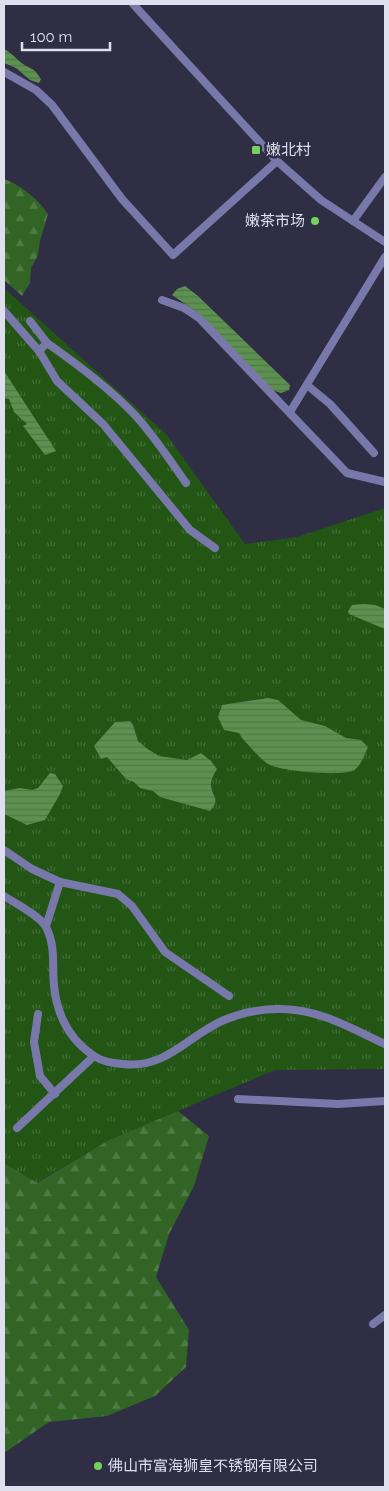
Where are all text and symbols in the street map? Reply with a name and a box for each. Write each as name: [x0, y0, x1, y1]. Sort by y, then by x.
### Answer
scale bar: [22, 20, 110, 52]
text: 100 m: [30, 28, 72, 46]
place label: 嫩北村: [266, 141, 311, 159]
marker: 嫩北村: [250, 144, 262, 156]
place label: 嫩茶市场: [245, 212, 305, 230]
marker: 嫩茶市场: [309, 215, 321, 227]
place label: 佛山市富海狮皇不锈钢有限公司: [108, 1457, 318, 1475]
marker: 佛山市富海狮皇不锈钢有限公司: [92, 1460, 104, 1472]

